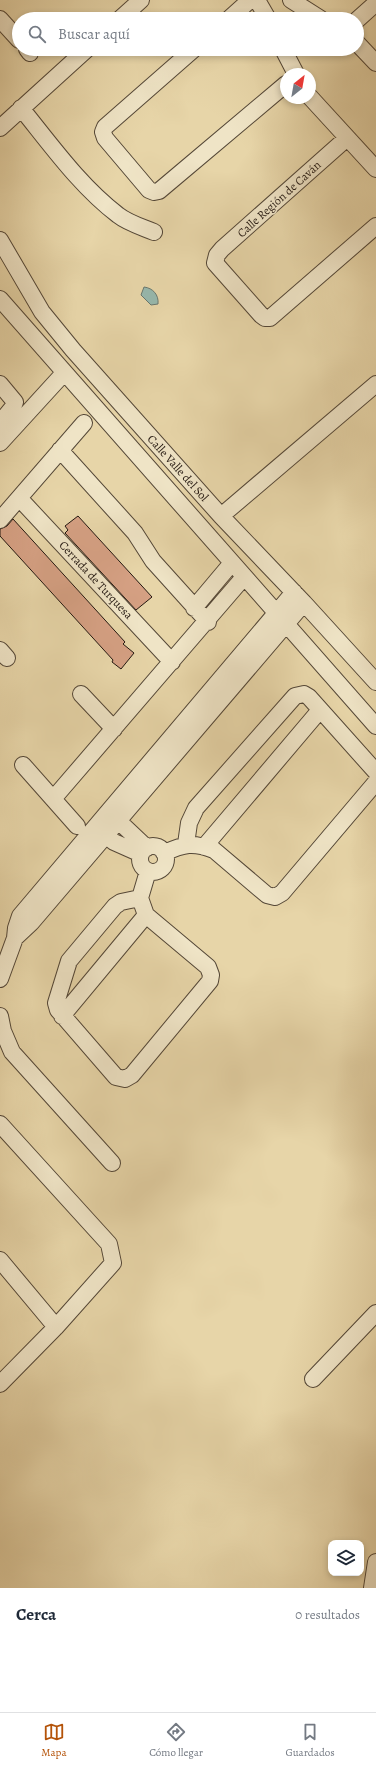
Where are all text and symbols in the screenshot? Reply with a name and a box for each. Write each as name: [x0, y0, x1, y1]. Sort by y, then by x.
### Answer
search box: [12, 12, 364, 56]
icon: search: [26, 23, 48, 45]
text: Buscar aquí: [58, 24, 130, 44]
north arrow: [280, 68, 316, 104]
street label: Calle Región de Caván: [234, 157, 325, 241]
street label: Calle Valle del Sol: [144, 431, 212, 505]
street label: Cerrada de Turquesa: [56, 537, 137, 623]
map controls: [328, 1540, 364, 1576]
button: layers: [328, 1540, 364, 1576]
text: Cerca: [16, 1603, 56, 1626]
text: 0 resultados: [295, 1606, 360, 1623]
tab: Mapa: [41, 1721, 67, 1760]
tab: Cómo llegar: [149, 1721, 203, 1760]
tab: Guardados: [286, 1721, 335, 1760]

